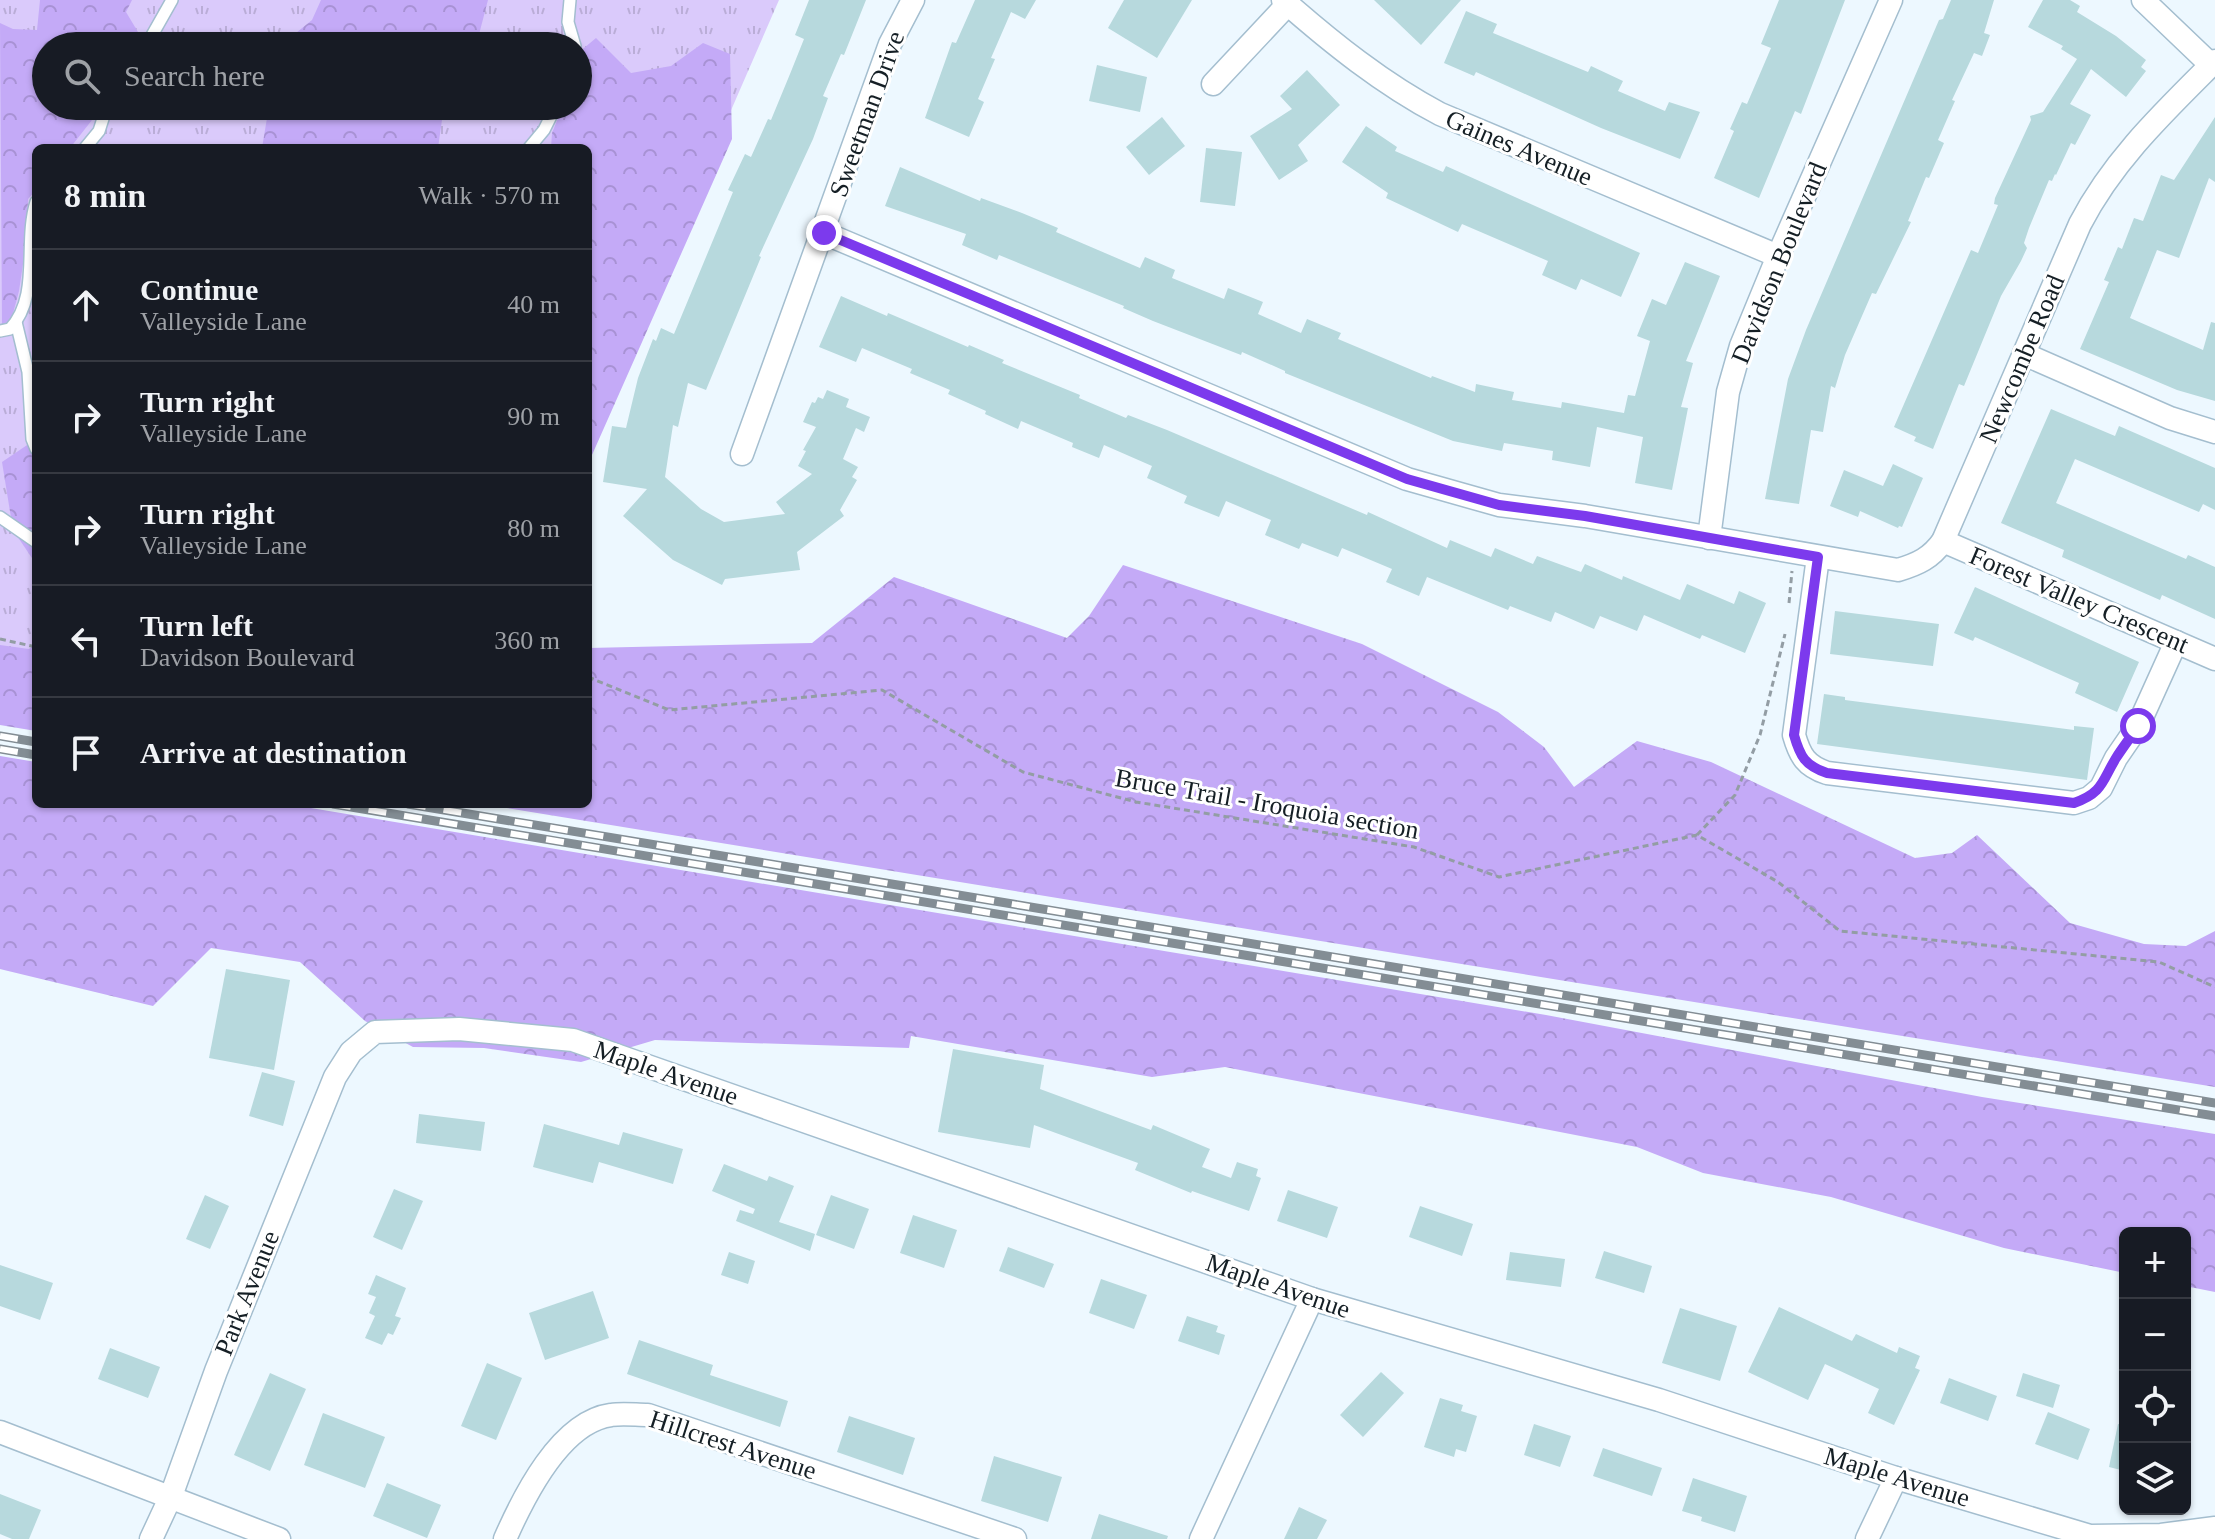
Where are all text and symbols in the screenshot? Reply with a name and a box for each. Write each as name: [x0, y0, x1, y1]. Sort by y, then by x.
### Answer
street label: Sweetman Drive: [824, 27, 910, 201]
search box: [32, 32, 592, 120]
icon: search: [60, 54, 104, 98]
text: Search here: [124, 59, 265, 92]
street label: Gaines Avenue: [1441, 104, 1597, 192]
street label: Davidson Boulevard: [1725, 158, 1833, 368]
text: 8 min: [64, 177, 146, 214]
text: Walk · 570 m: [418, 181, 560, 210]
route end: [806, 215, 842, 251]
street label: Newcombe Road: [1974, 271, 2070, 447]
text: Continue: [140, 273, 258, 306]
icon: ahead: [64, 283, 108, 327]
text: 40 m: [507, 290, 560, 319]
text: Valleyside Lane: [140, 307, 307, 336]
text: Turn right: [140, 385, 275, 418]
icon: right: [64, 395, 108, 439]
text: 90 m: [507, 402, 560, 431]
text: Valleyside Lane: [140, 419, 307, 448]
text: Turn right: [140, 497, 275, 530]
icon: right: [64, 507, 108, 551]
text: 80 m: [507, 514, 560, 543]
text: Valleyside Lane: [140, 531, 307, 560]
street label: Forest Valley Crescent: [1965, 541, 2193, 660]
text: Turn left: [140, 609, 253, 642]
icon: left: [64, 619, 108, 663]
text: 360 m: [494, 626, 560, 655]
text: Davidson Boulevard: [140, 643, 354, 672]
route start: [2120, 708, 2156, 744]
icon: arrive: [64, 731, 108, 775]
text: Arrive at destination: [140, 736, 407, 769]
street label: Bruce Trail - Iroquoia section: [1113, 763, 1421, 845]
street label: Maple Avenue: [590, 1035, 742, 1111]
street label: Park Avenue: [209, 1227, 285, 1359]
map controls: [2119, 1227, 2191, 1515]
button: +: [2119, 1227, 2191, 1299]
street label: Maple Avenue: [1202, 1248, 1354, 1324]
button: −: [2119, 1299, 2191, 1371]
button: locate: [2119, 1371, 2191, 1443]
street label: Hillcrest Avenue: [646, 1404, 820, 1486]
street label: Maple Avenue: [1821, 1441, 1973, 1513]
button: layers: [2119, 1443, 2191, 1515]

